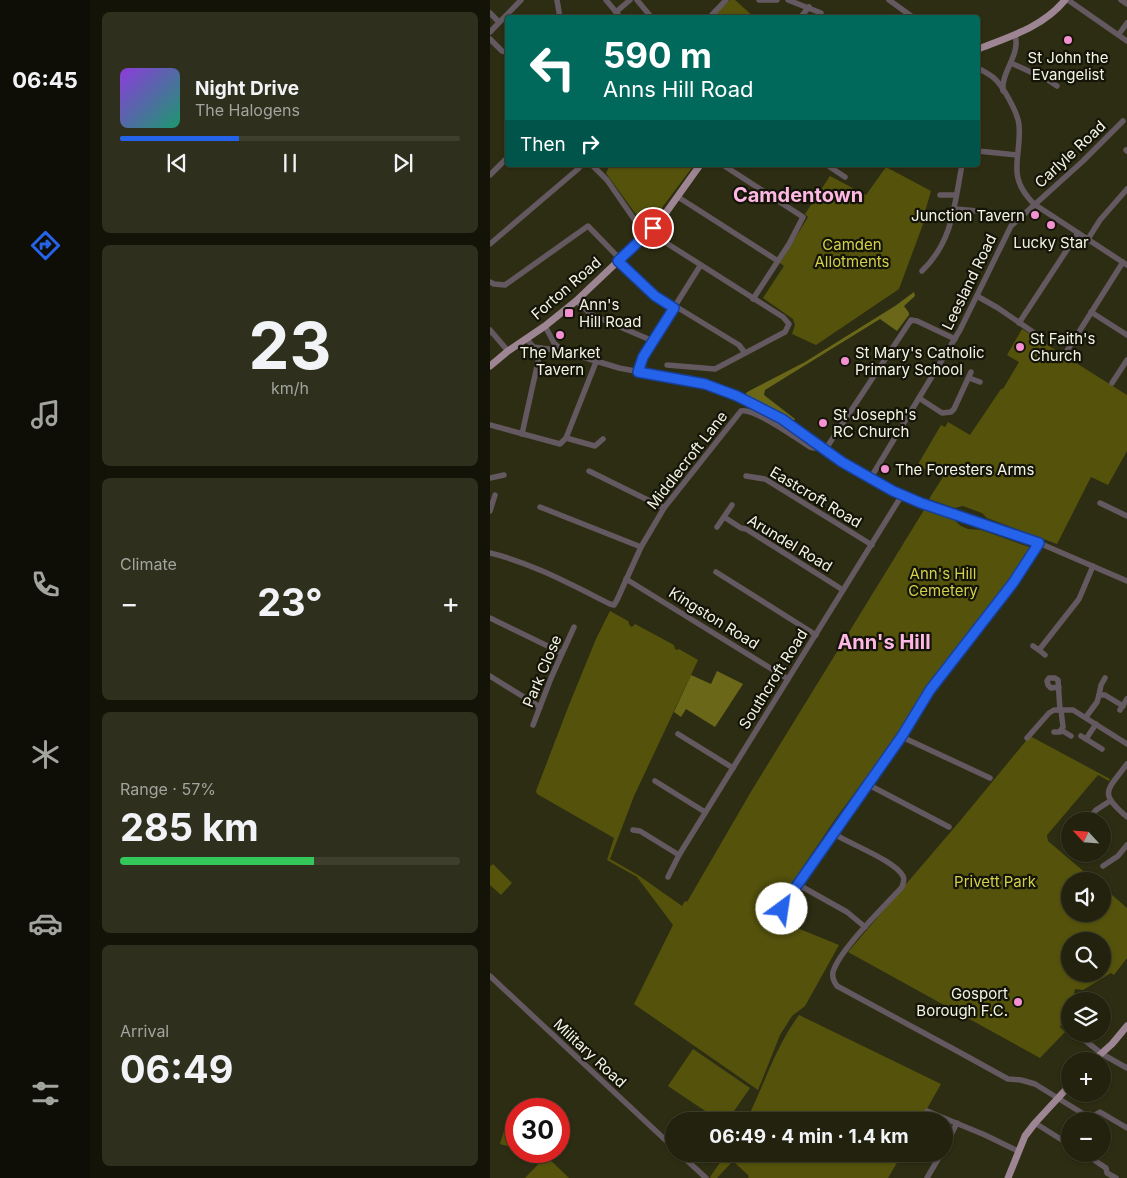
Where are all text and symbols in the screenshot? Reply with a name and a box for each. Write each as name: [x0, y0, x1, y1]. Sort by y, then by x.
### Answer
text: 590 m: [603, 34, 712, 76]
marker: St John the Evangelist: [1062, 34, 1074, 46]
icon: left: [520, 35, 585, 100]
place label: St John the Evangelist: [1028, 48, 1108, 84]
text: 06:45: [12, 67, 78, 93]
text: Anns Hill Road: [603, 76, 754, 102]
text: Night Drive: [195, 77, 299, 100]
text: The Halogens: [195, 100, 300, 120]
street label: Carlyle Road: [1031, 116, 1109, 192]
icon: right: [576, 130, 604, 158]
text: Then: [520, 133, 566, 156]
icon: previous: [163, 149, 191, 177]
icon: pause: [276, 149, 304, 177]
icon: next: [389, 149, 417, 177]
district label: Camdentown: [733, 183, 863, 207]
place label: Junction Tavern: [911, 206, 1025, 225]
pin: [632, 207, 674, 249]
marker: Junction Tavern: [1029, 209, 1041, 221]
icon: arrive: [639, 214, 667, 242]
marker: Lucky Star: [1045, 219, 1057, 231]
icon: directions: [28, 228, 63, 263]
street label: Leesland Road: [938, 231, 1000, 333]
place label: Lucky Star: [1013, 233, 1089, 252]
park label: Camden Allotments: [815, 235, 890, 271]
street label: Forton Road: [527, 253, 605, 323]
place label: Ann's Hill Road: [579, 295, 641, 331]
text: 23: [249, 306, 331, 385]
marker: Ann's Hill Road: [563, 307, 575, 319]
marker: The Market Tavern: [554, 329, 566, 341]
place label: St Faith's Church: [1030, 329, 1096, 365]
marker: St Faith's Church: [1014, 341, 1026, 353]
place label: The Market Tavern: [520, 343, 601, 379]
place label: St Mary's Catholic Primary School: [855, 343, 985, 379]
marker: St Mary's Catholic Primary School: [839, 355, 851, 367]
text: km/h: [271, 378, 309, 398]
icon: music: [28, 397, 63, 432]
place label: St Joseph's RC Church: [833, 405, 917, 441]
street label: Middlecroft Lane: [643, 407, 731, 513]
marker: St Joseph's RC Church: [817, 417, 829, 429]
place label: The Foresters Arms: [895, 460, 1034, 479]
street label: Eastcroft Road: [767, 462, 865, 532]
marker: The Foresters Arms: [879, 463, 891, 475]
street label: Arundel Road: [744, 510, 836, 576]
text: Climate: [120, 554, 177, 574]
park label: Ann's Hill Cemetery: [908, 564, 978, 600]
icon: phone: [28, 567, 63, 602]
text: 23°: [257, 579, 323, 625]
street label: Kingston Road: [665, 583, 763, 653]
text: −: [120, 586, 139, 620]
text: +: [441, 586, 460, 620]
street label: Southcroft Road: [735, 625, 811, 733]
district label: Ann's Hill: [837, 630, 931, 654]
street label: Park Close: [518, 632, 566, 710]
icon: climate: [28, 737, 63, 772]
text: Range · 57%: [120, 779, 216, 799]
text: 285 km: [120, 804, 259, 850]
north arrow: [1061, 812, 1111, 862]
map controls: [1061, 812, 1111, 1162]
park label: Privett Park: [954, 872, 1037, 891]
button: sound: [1061, 872, 1111, 922]
position arrow: [755, 882, 807, 934]
icon: car: [28, 906, 63, 941]
button: search: [1061, 932, 1111, 982]
place label: Gosport Borough F.C.: [916, 984, 1008, 1020]
button: layers: [1061, 992, 1111, 1042]
marker: Gosport Borough F.C.: [1012, 996, 1024, 1008]
street label: Military Road: [550, 1014, 630, 1092]
text: Arrival: [120, 1021, 169, 1041]
text: 06:49: [120, 1046, 233, 1092]
button: +: [1061, 1052, 1111, 1102]
icon: filters: [28, 1076, 63, 1111]
speed limit sign: 30: [505, 1098, 570, 1163]
button: −: [1061, 1112, 1111, 1162]
text: 06:49 · 4 min · 1.4 km: [709, 1125, 909, 1148]

